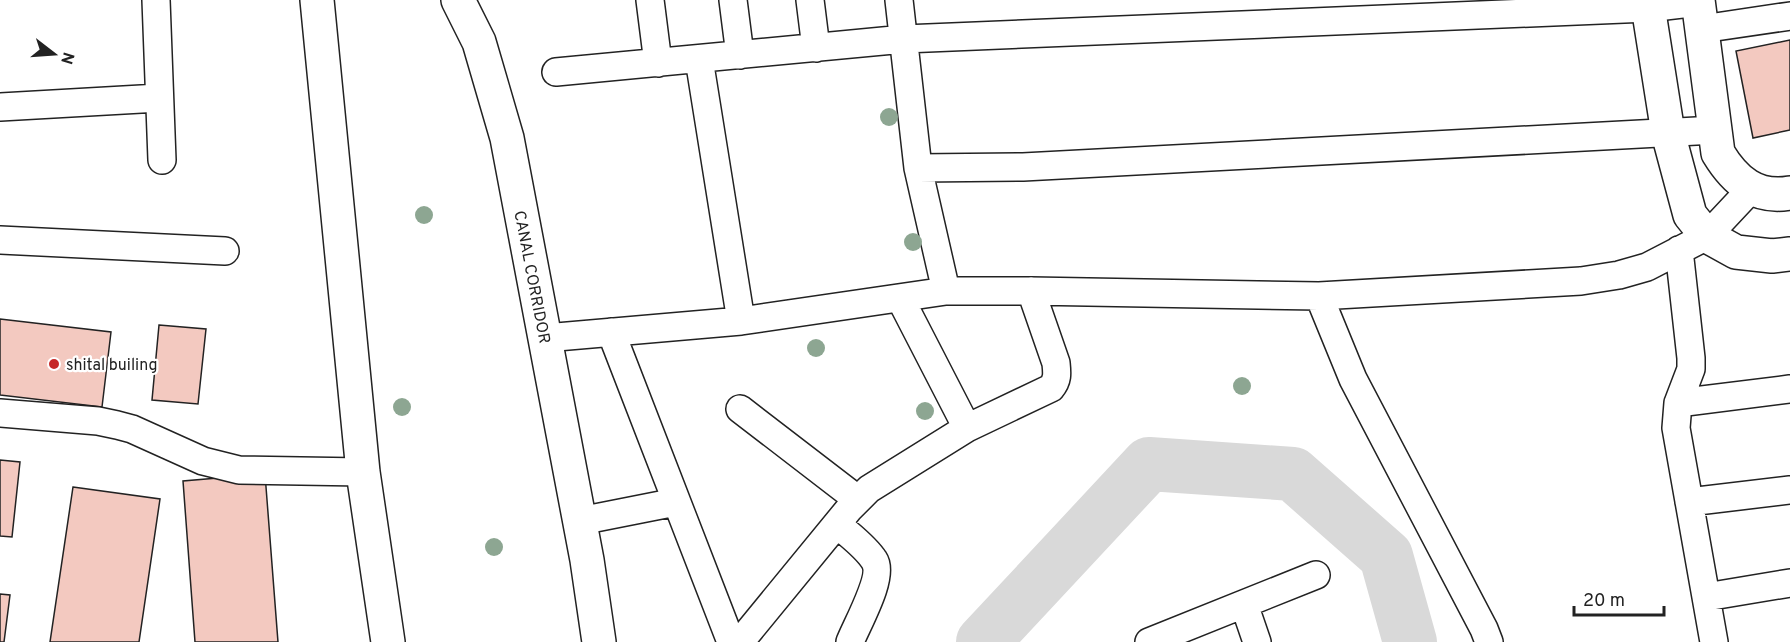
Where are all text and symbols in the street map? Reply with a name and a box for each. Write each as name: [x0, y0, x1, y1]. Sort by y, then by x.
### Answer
north arrow: [24, 24, 84, 84]
text: N: [55, 49, 78, 66]
street label: CANAL CORRIDOR: [508, 209, 554, 346]
place label: shital builing: [66, 356, 157, 376]
marker: shital builing: [47, 357, 61, 371]
scale bar: [1574, 579, 1664, 617]
text: 20 m: [1583, 590, 1625, 613]

